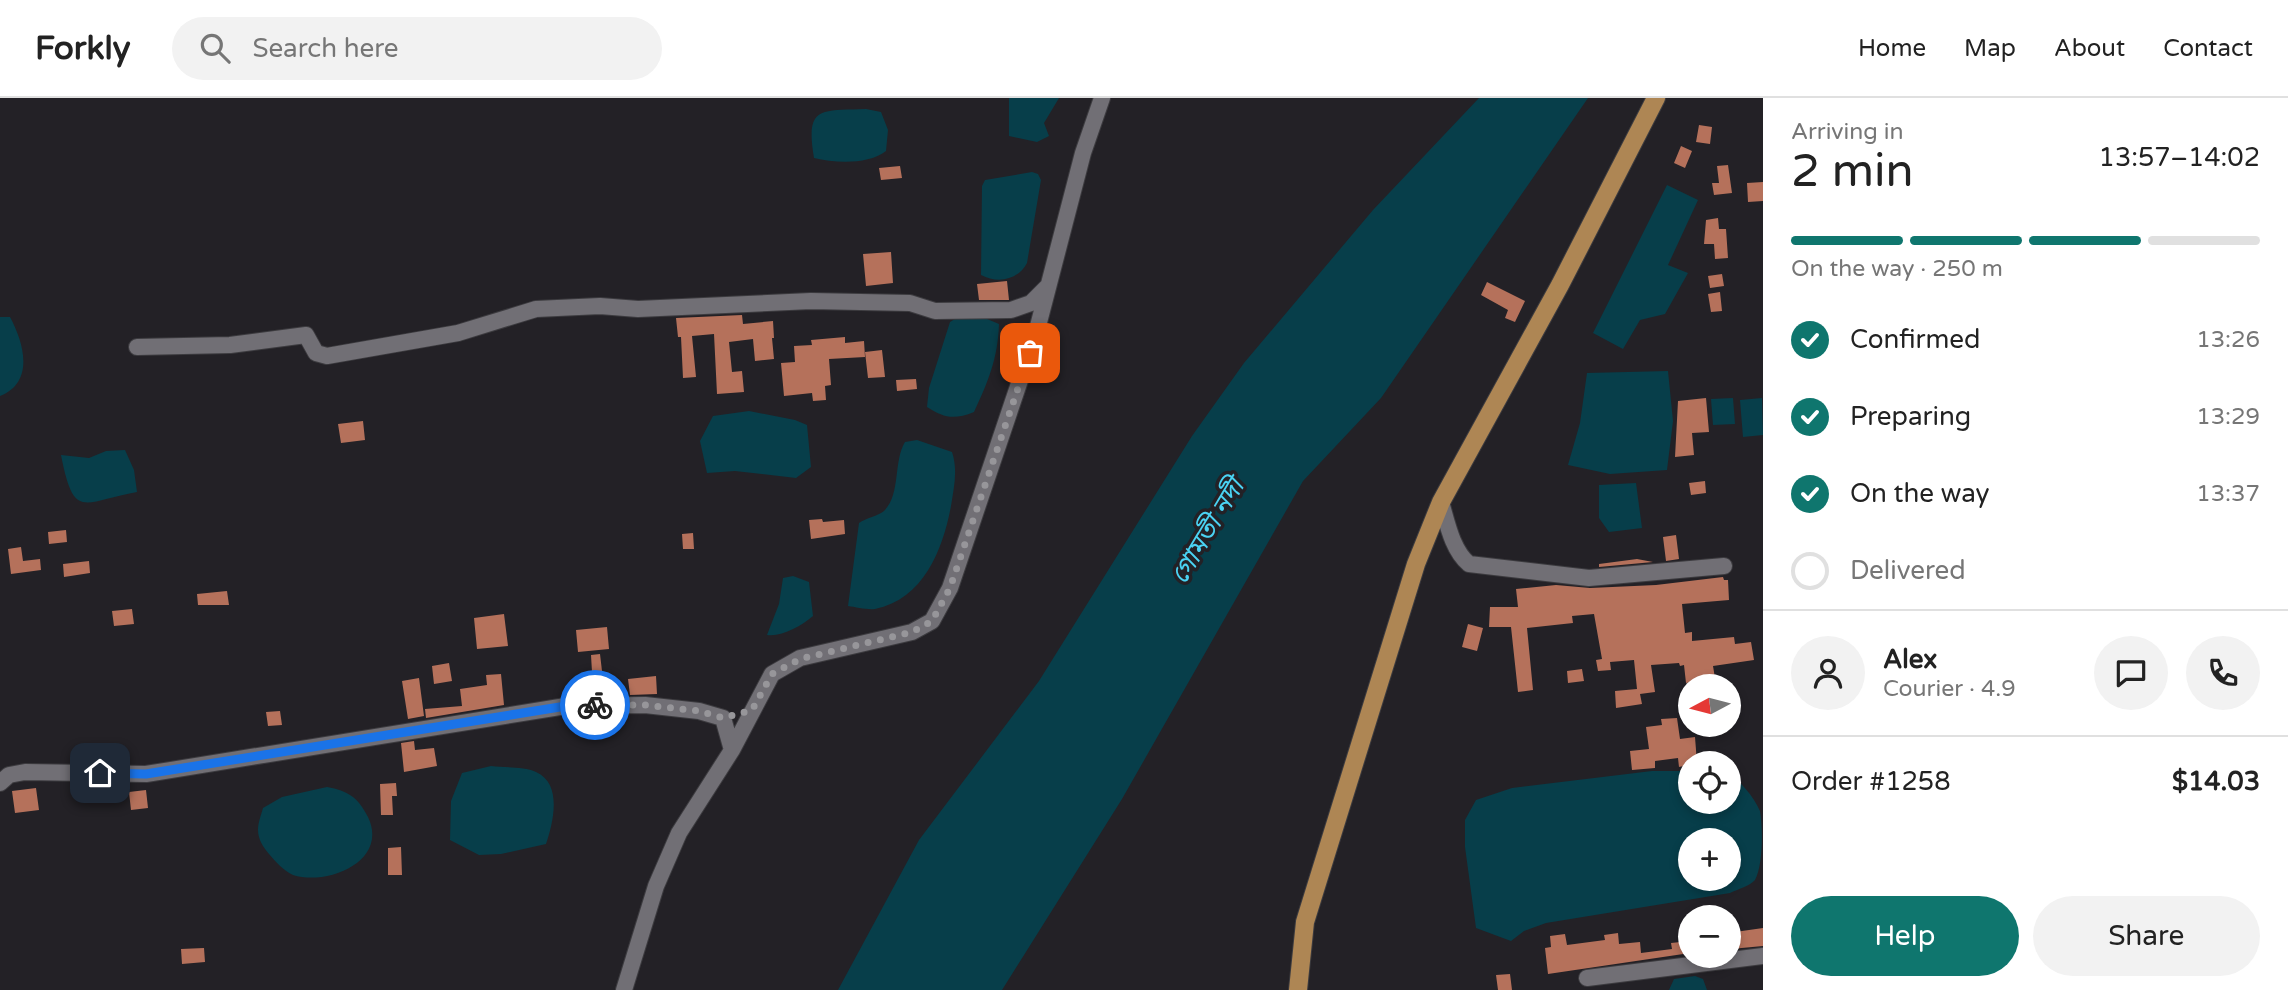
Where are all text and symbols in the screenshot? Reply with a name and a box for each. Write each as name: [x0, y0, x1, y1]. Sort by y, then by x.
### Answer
search box: [172, 17, 662, 80]
text: Forkly: [35, 29, 130, 68]
icon: search: [196, 29, 234, 67]
text: Search here: [252, 33, 399, 64]
text: Home: [1858, 34, 1926, 63]
text: Map: [1964, 34, 2016, 63]
text: About: [2054, 34, 2125, 63]
text: Contact: [2163, 34, 2253, 63]
text: Arriving in: [1791, 118, 1904, 146]
text: 13:57–14:02: [2099, 142, 2260, 173]
text: 2 min: [1791, 144, 1914, 199]
text: On the way · 250 m: [1791, 255, 2003, 283]
icon: check: [1791, 321, 1829, 359]
pin: [1000, 323, 1060, 383]
text: Confirmed: [1850, 324, 1980, 355]
text: 13:26: [2196, 326, 2260, 354]
icon: bag: [1011, 334, 1049, 372]
icon: check: [1791, 398, 1829, 436]
text: Preparing: [1850, 401, 1971, 432]
text: 13:29: [2196, 403, 2260, 431]
water label: গোমতী নদী: [1164, 469, 1253, 589]
icon: check: [1791, 475, 1829, 513]
text: On the way: [1850, 478, 1990, 509]
text: 13:37: [2196, 480, 2260, 508]
text: Delivered: [1850, 555, 1966, 586]
button: person: [1791, 636, 1865, 710]
button: chat: [2094, 636, 2168, 710]
button: phone: [2186, 636, 2260, 710]
text: Alex: [1883, 644, 1937, 675]
courier: [560, 670, 630, 740]
north arrow: [1678, 674, 1741, 737]
map controls: [1678, 674, 1741, 968]
text: Courier · 4.9: [1883, 675, 2016, 703]
icon: bike: [576, 686, 614, 724]
pin: [70, 743, 130, 803]
button: locate: [1678, 751, 1741, 814]
icon: home: [81, 754, 119, 792]
text: Order #1258: [1791, 766, 1951, 797]
text: $14.03: [2172, 766, 2260, 797]
button: +: [1678, 828, 1741, 891]
button: Help: [1791, 896, 2019, 976]
button: Share: [2033, 896, 2260, 976]
button: −: [1678, 905, 1741, 968]

